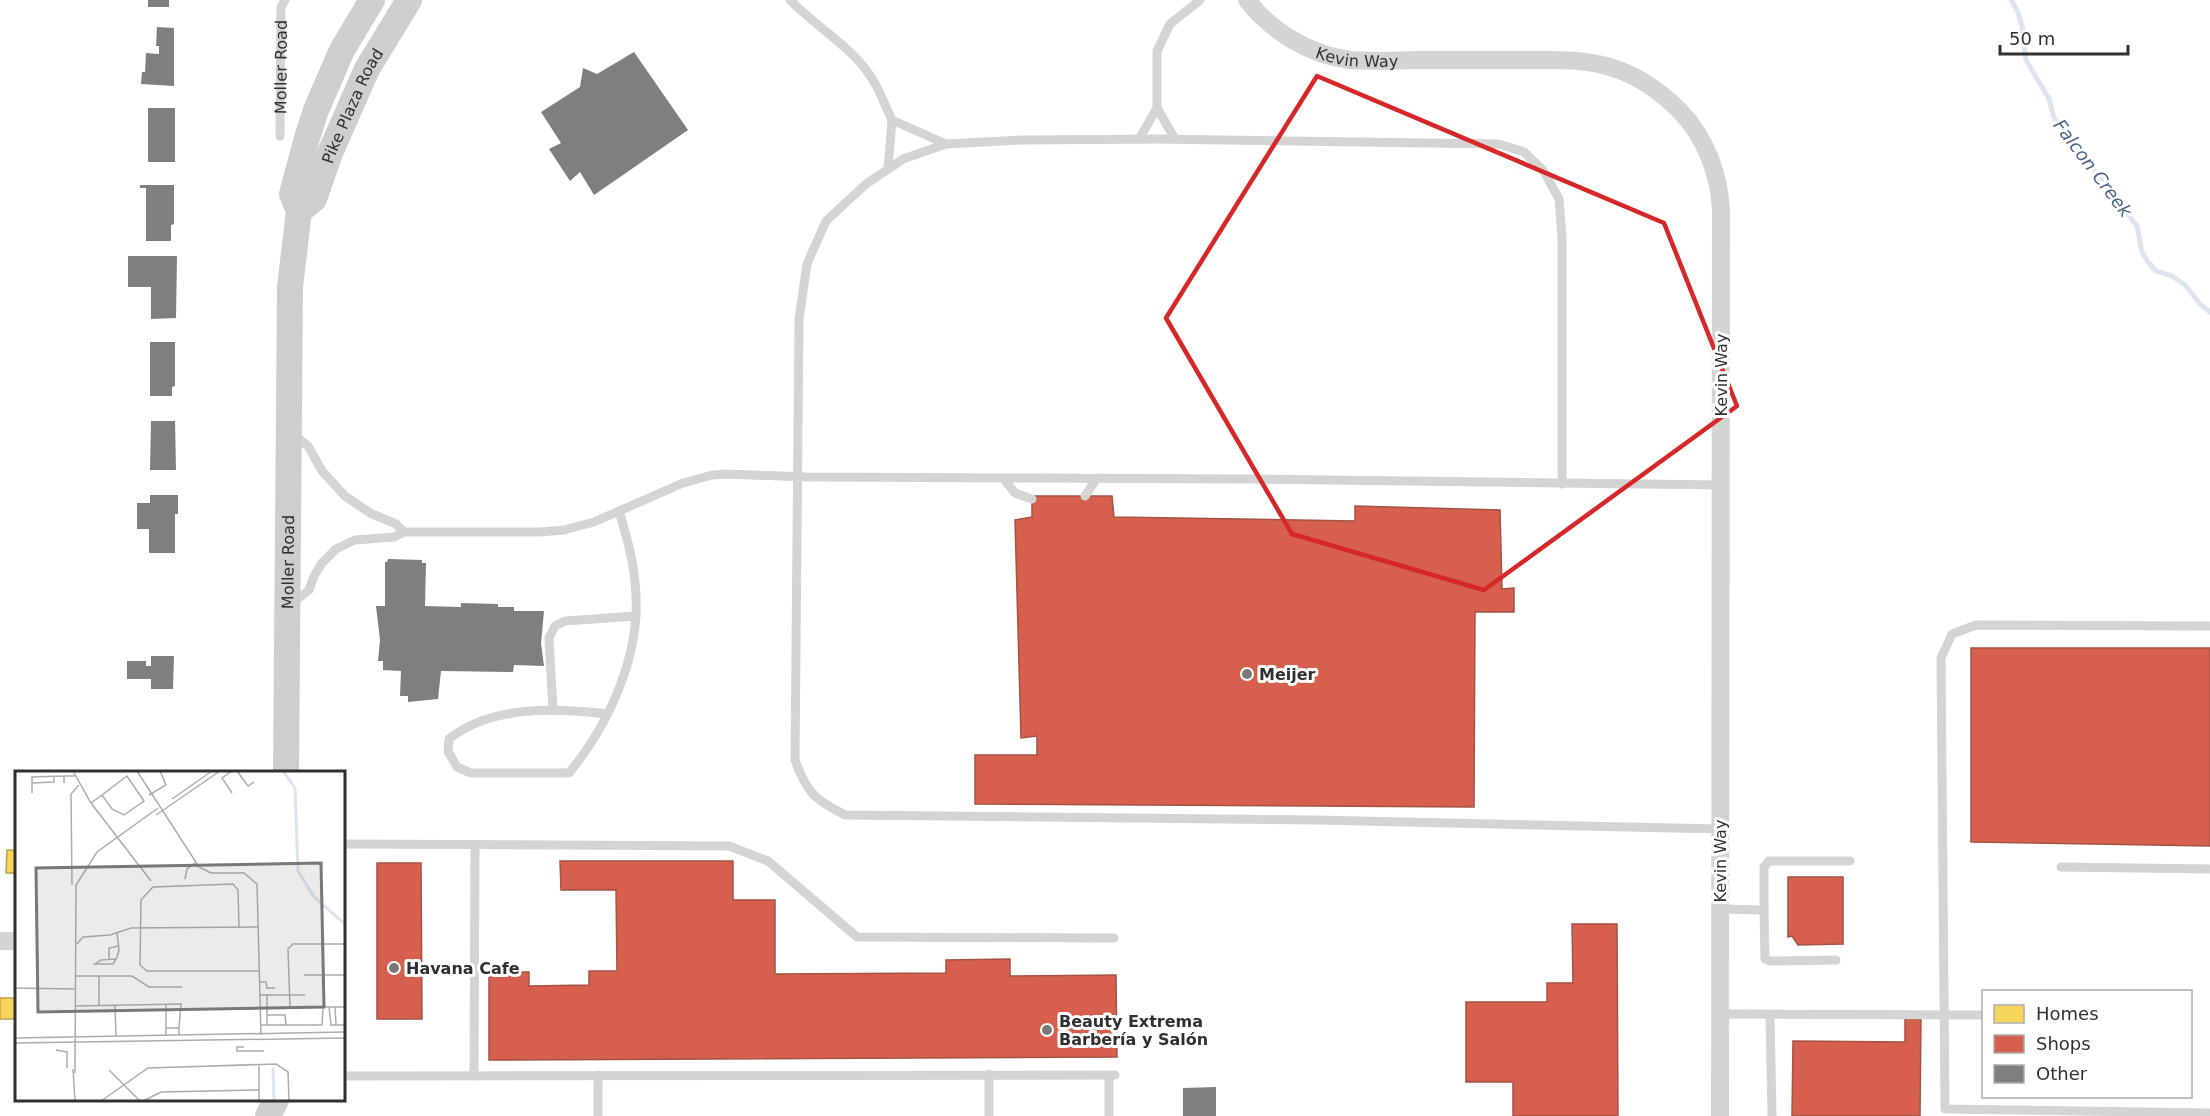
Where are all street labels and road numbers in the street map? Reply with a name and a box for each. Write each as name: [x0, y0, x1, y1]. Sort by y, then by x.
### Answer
street label: Moller Road: [271, 20, 290, 114]
street label: Kevin Way: [1313, 43, 1399, 70]
street label: Pike Plaza Road: [318, 45, 387, 166]
street label: Kevin Way: [1712, 334, 1731, 416]
street label: Moller Road: [278, 515, 298, 609]
street label: Kevin Way: [1711, 820, 1730, 902]

